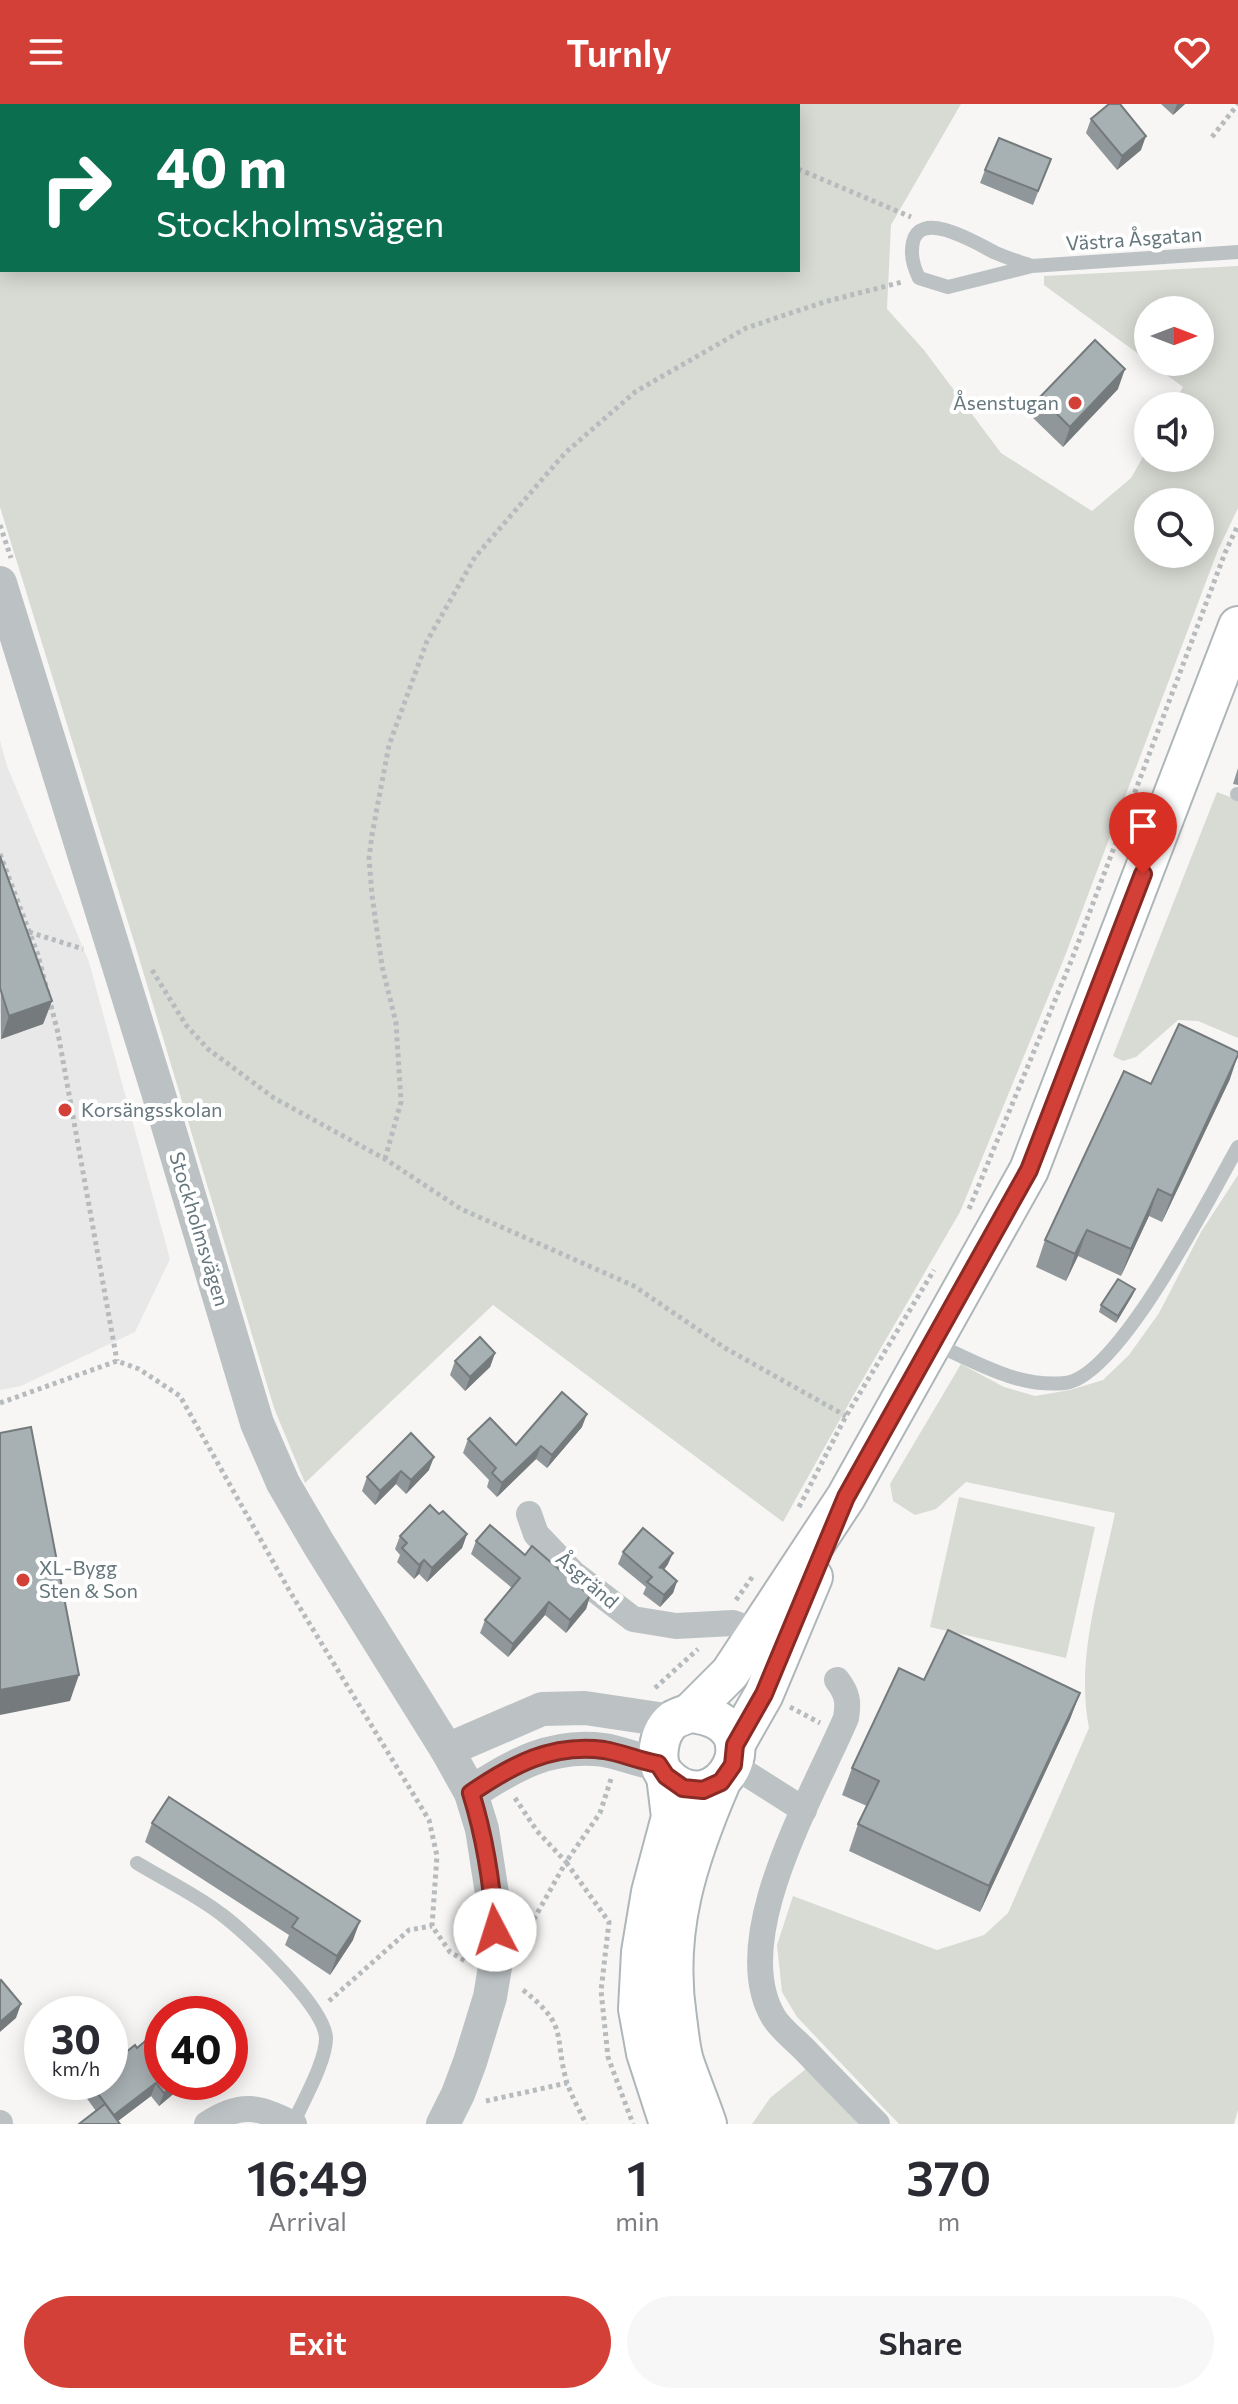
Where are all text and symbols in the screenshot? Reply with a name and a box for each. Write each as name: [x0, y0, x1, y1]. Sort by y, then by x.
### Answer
icon: menu: [24, 30, 68, 74]
text: Turnly: [566, 30, 672, 74]
icon: heart: [1170, 30, 1214, 74]
text: 40 m: [156, 131, 287, 200]
icon: right: [24, 136, 128, 240]
text: Stockholmsvägen: [156, 200, 444, 244]
street label: Västra Åsgatan: [1065, 221, 1203, 255]
north arrow: [1134, 296, 1214, 376]
map controls: [1134, 296, 1214, 568]
place label: Åsenstugan: [953, 390, 1059, 414]
button: sound: [1134, 392, 1214, 472]
marker: Åsenstugan: [1066, 394, 1084, 412]
button: search: [1134, 488, 1214, 568]
pin: [1109, 792, 1177, 874]
icon: arrive: [1121, 804, 1165, 848]
place label: Korsängsskolan: [81, 1097, 223, 1121]
marker: Korsängsskolan: [56, 1101, 74, 1119]
street label: Stockholmsvägen: [165, 1149, 235, 1309]
street label: Åsgränd: [552, 1546, 624, 1613]
place label: XL-Bygg Sten & Son: [39, 1555, 138, 1602]
marker: XL-Bygg Sten & Son: [14, 1571, 32, 1589]
position arrow: [453, 1888, 537, 1972]
speed limit sign: 40: [144, 1996, 248, 2100]
text: 30: [51, 2013, 101, 2062]
text: km/h: [52, 2056, 100, 2080]
text: 16:49: [247, 2147, 368, 2206]
text: 1: [627, 2147, 648, 2206]
text: 370: [906, 2147, 991, 2206]
text: Arrival: [268, 2205, 347, 2236]
text: min: [615, 2205, 660, 2236]
text: m: [937, 2205, 960, 2236]
button: Exit: [24, 2296, 611, 2388]
button: Share: [627, 2296, 1214, 2388]

